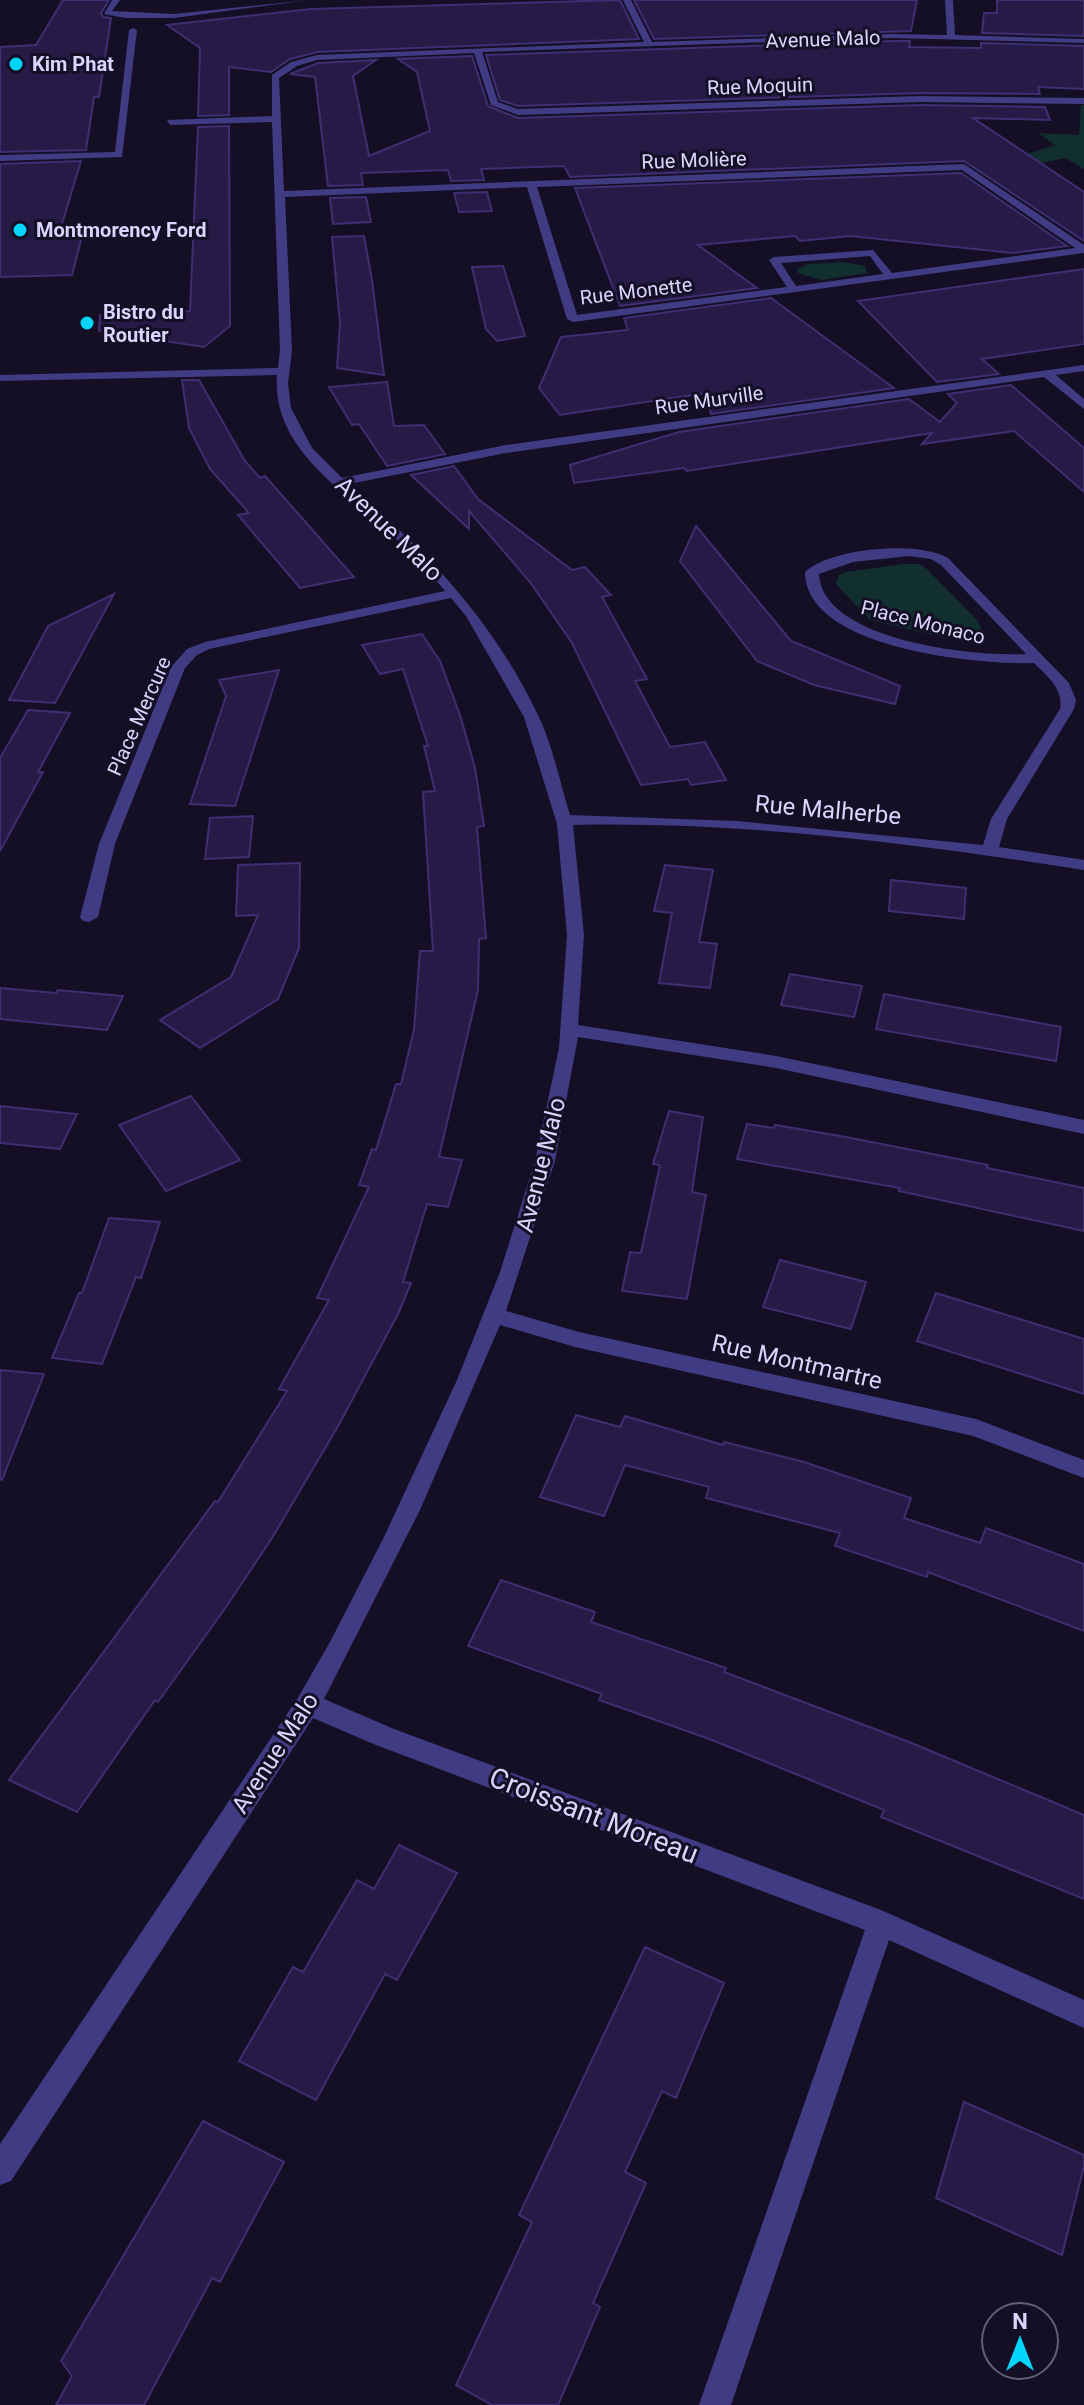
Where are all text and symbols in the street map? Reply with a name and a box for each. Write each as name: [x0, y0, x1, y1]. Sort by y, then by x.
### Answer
street label: Avenue Malo: [765, 25, 881, 53]
place label: Kim Phat: [32, 52, 114, 76]
marker: Kim Phat: [7, 55, 25, 73]
street label: Rue Moquin: [707, 72, 813, 100]
street label: Rue Molière: [641, 146, 747, 174]
place label: Montmorency Ford: [36, 218, 206, 242]
marker: Montmorency Ford: [11, 221, 29, 239]
street label: Rue Monette: [578, 272, 694, 310]
place label: Bistro du Routier: [103, 300, 184, 347]
marker: Bistro du Routier: [78, 314, 96, 332]
street label: Rue Murville: [653, 381, 765, 419]
street label: Avenue Malo: [330, 471, 448, 587]
street label: Place Monaco: [858, 595, 988, 649]
street label: Place Mercure: [102, 653, 176, 779]
street label: Rue Malherbe: [754, 790, 902, 830]
street label: Avenue Malo: [511, 1095, 571, 1235]
street label: Rue Montmartre: [709, 1329, 885, 1395]
street label: Avenue Malo: [226, 1688, 324, 1818]
street label: Croissant Moreau: [485, 1760, 703, 1870]
north arrow: [980, 2301, 1060, 2381]
text: N: [1012, 2309, 1028, 2334]

